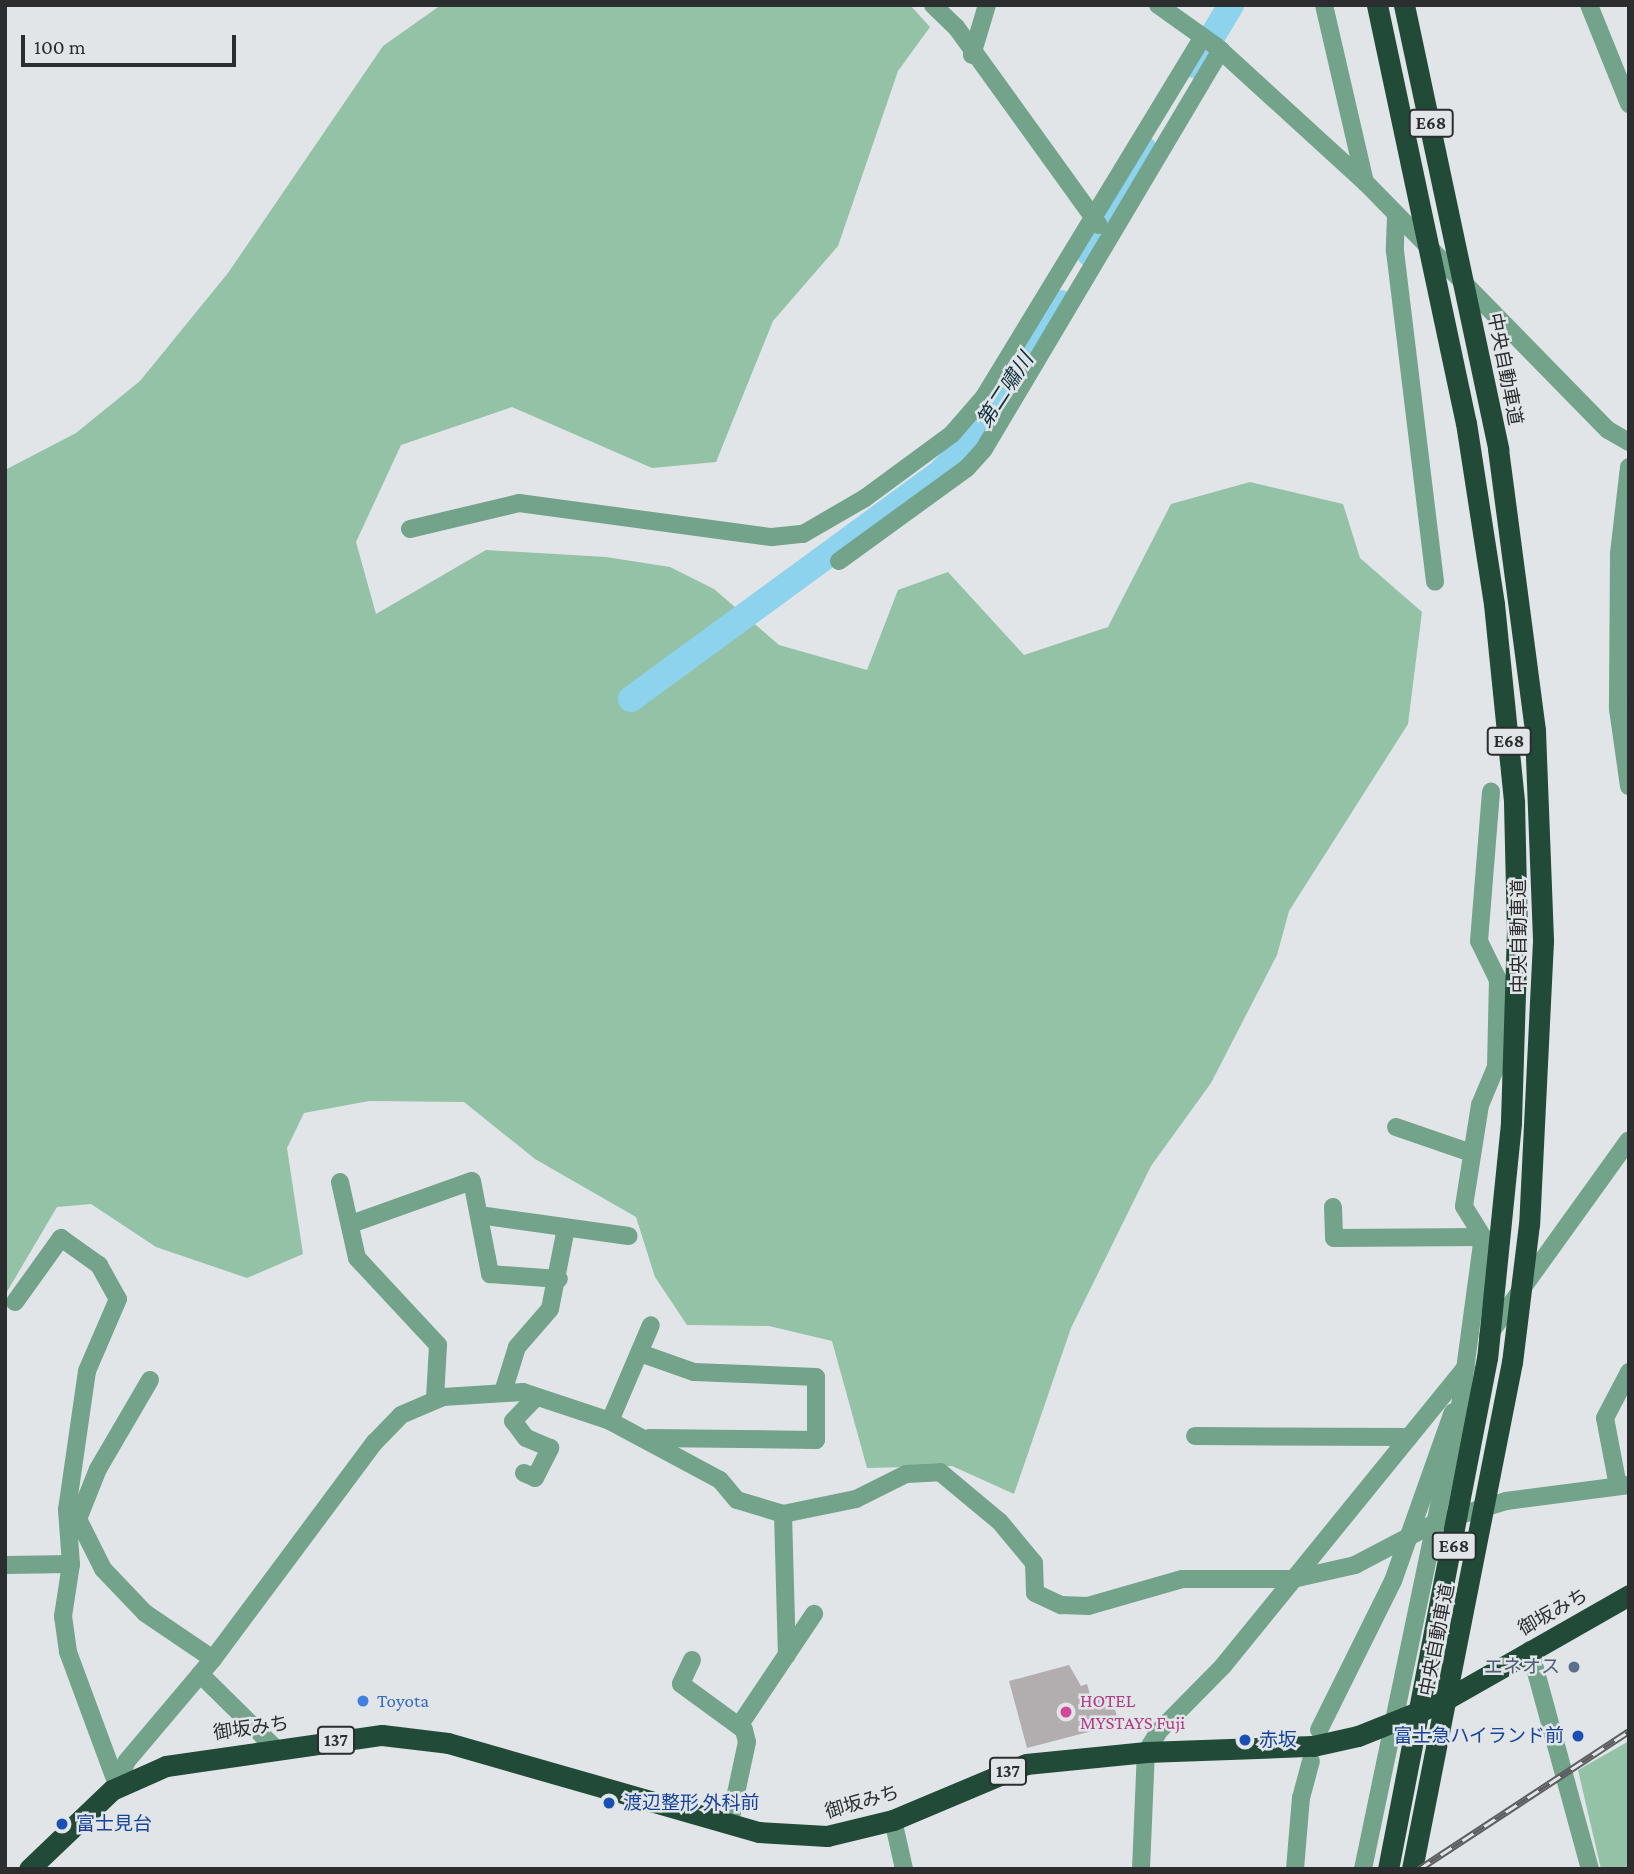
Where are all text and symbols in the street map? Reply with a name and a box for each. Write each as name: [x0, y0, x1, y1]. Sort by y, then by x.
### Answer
scale bar: [24, 21, 240, 65]
text: 100 m: [34, 35, 86, 59]
road number: E68: [1408, 109, 1454, 138]
street label: 中央自動車道: [1483, 311, 1527, 427]
water label: 第二嘯川: [972, 348, 1038, 432]
road number: E68: [1486, 726, 1532, 756]
street label: 中央自動車道: [1508, 879, 1530, 993]
road number: E68: [1431, 1532, 1477, 1560]
street label: 中央自動車道: [1415, 1582, 1459, 1698]
street label: 御坂みち: [1514, 1584, 1592, 1640]
place label: エネオス: [1484, 1656, 1560, 1678]
marker: エネオス: [1566, 1659, 1582, 1675]
place label: Toyota: [377, 1690, 429, 1712]
place label: HOTEL MYSTAYS Fuji: [1080, 1690, 1185, 1734]
marker: Toyota: [355, 1693, 371, 1709]
marker: HOTEL MYSTAYS Fuji: [1058, 1704, 1074, 1720]
street label: 御坂みち: [212, 1711, 290, 1745]
place label: 富士急ハイランド前: [1393, 1725, 1564, 1747]
road number: 137: [317, 1726, 355, 1755]
marker: 富士急ハイランド前: [1570, 1728, 1586, 1744]
place label: 赤坂: [1259, 1729, 1297, 1751]
marker: 赤坂: [1237, 1732, 1253, 1748]
road number: 137: [989, 1756, 1027, 1786]
street label: 御坂みち: [822, 1781, 902, 1823]
place label: 渡辺整形 外科前: [623, 1792, 760, 1814]
marker: 渡辺整形 外科前: [601, 1795, 617, 1811]
place label: 富士見台: [76, 1813, 152, 1835]
marker: 富士見台: [54, 1816, 70, 1832]

